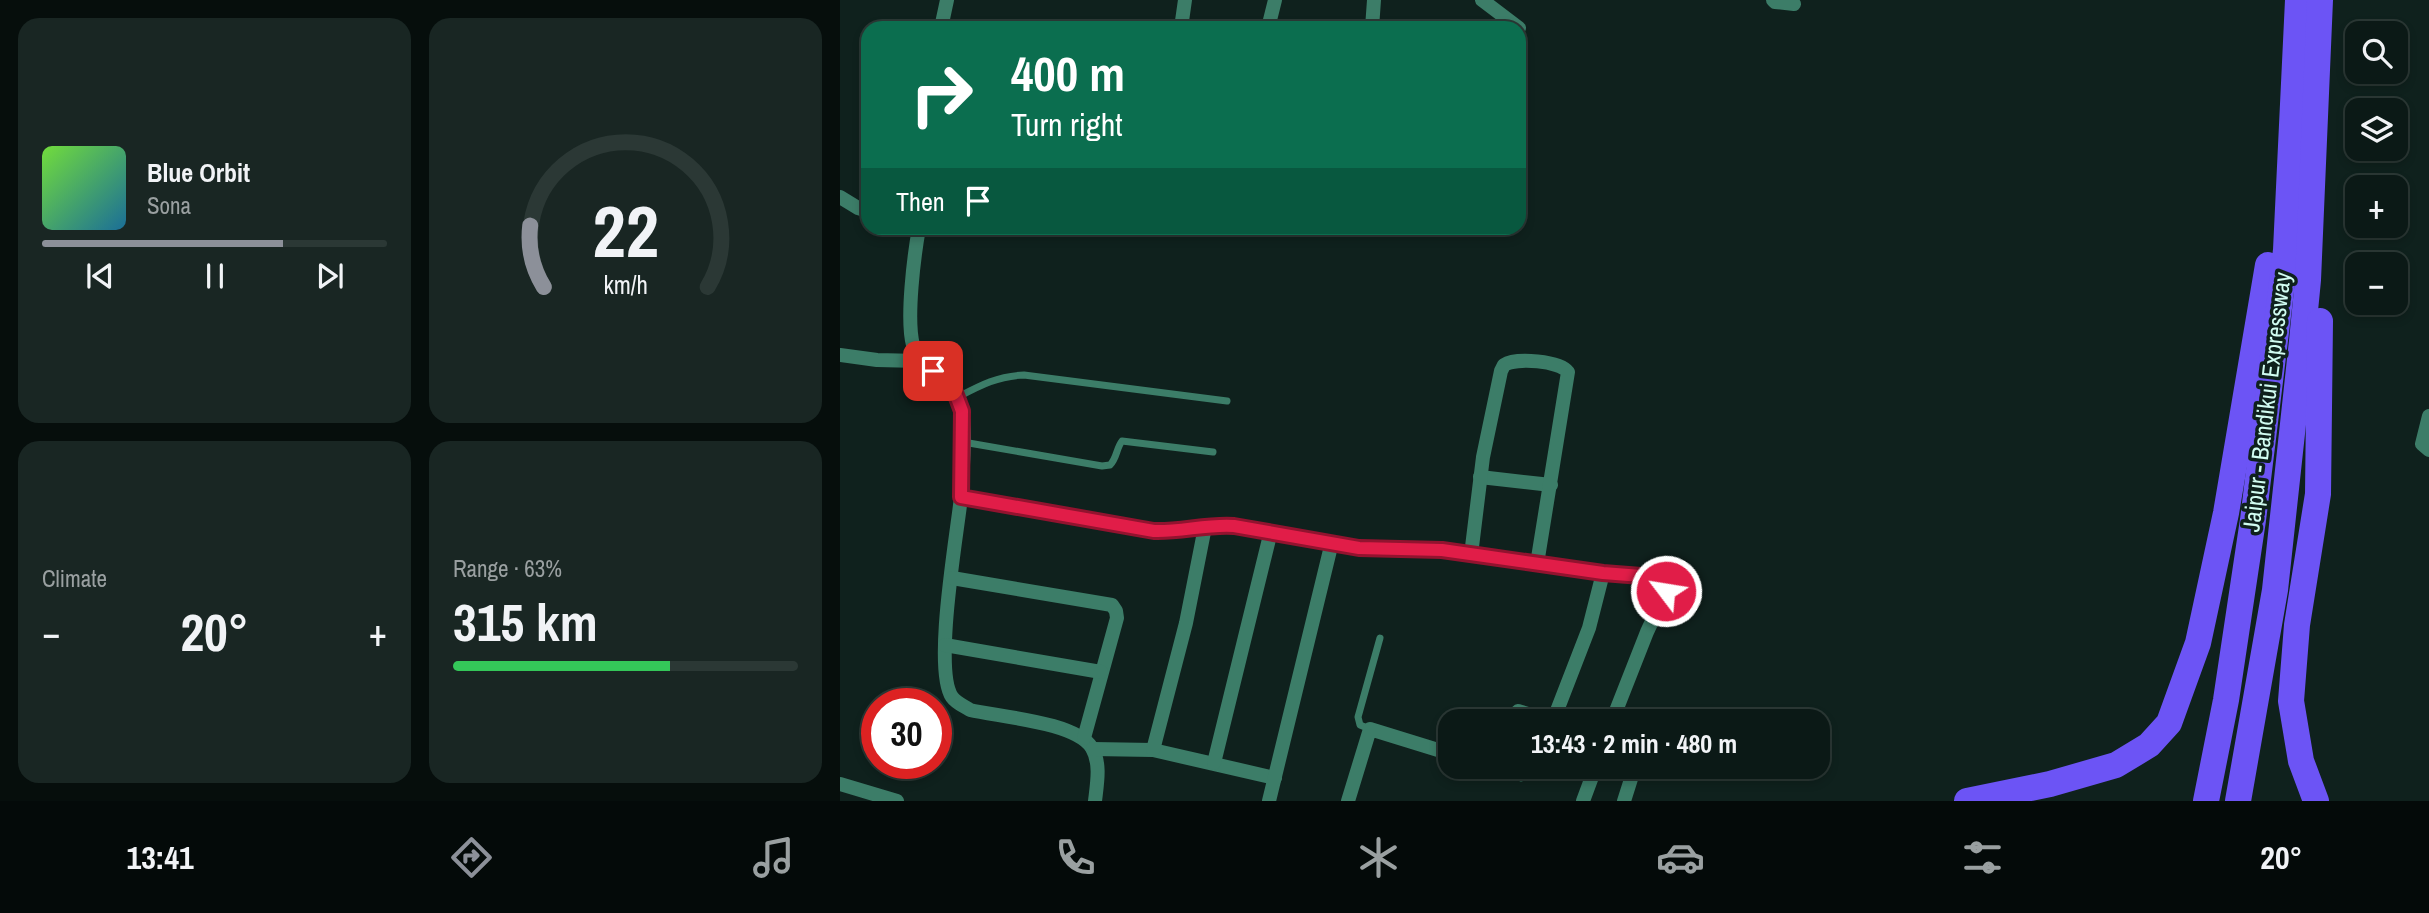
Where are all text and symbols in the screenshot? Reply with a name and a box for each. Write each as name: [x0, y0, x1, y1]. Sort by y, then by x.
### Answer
map controls: [2345, 21, 2408, 315]
button: search: [2345, 21, 2408, 84]
text: 400 m: [1011, 40, 1125, 106]
icon: right: [896, 49, 987, 140]
button: layers: [2345, 98, 2408, 161]
text: Turn right: [1011, 103, 1123, 146]
text: Blue Orbit: [147, 155, 250, 190]
button: +: [2345, 175, 2408, 238]
text: 22: [592, 182, 659, 280]
icon: arrive: [959, 182, 997, 220]
text: Then: [896, 184, 945, 219]
text: Sona: [147, 190, 191, 221]
button: −: [2345, 252, 2408, 315]
icon: previous: [81, 257, 119, 295]
icon: pause: [196, 257, 234, 295]
icon: next: [311, 257, 349, 295]
text: km/h: [603, 268, 648, 302]
street label: Jaipur - Bandikui Expressway: [2234, 270, 2298, 534]
pin: [903, 341, 963, 401]
icon: arrive: [914, 352, 952, 390]
text: Range · 63%: [453, 553, 562, 584]
position arrow: [1629, 554, 1703, 628]
text: Climate: [42, 563, 107, 594]
text: 315 km: [453, 587, 598, 657]
text: 20°: [180, 597, 249, 667]
text: −: [42, 607, 60, 658]
text: +: [369, 607, 387, 658]
speed limit sign: 30: [861, 688, 952, 779]
text: 13:43 · 2 min · 480 m: [1531, 726, 1737, 761]
icon: directions: [447, 833, 496, 882]
icon: music: [749, 833, 798, 882]
icon: phone: [1051, 833, 1100, 882]
icon: climate: [1354, 833, 1403, 882]
icon: car: [1656, 833, 1705, 882]
icon: filters: [1958, 833, 2007, 882]
text: 13:41: [127, 836, 194, 879]
text: 20°: [2260, 836, 2302, 879]

